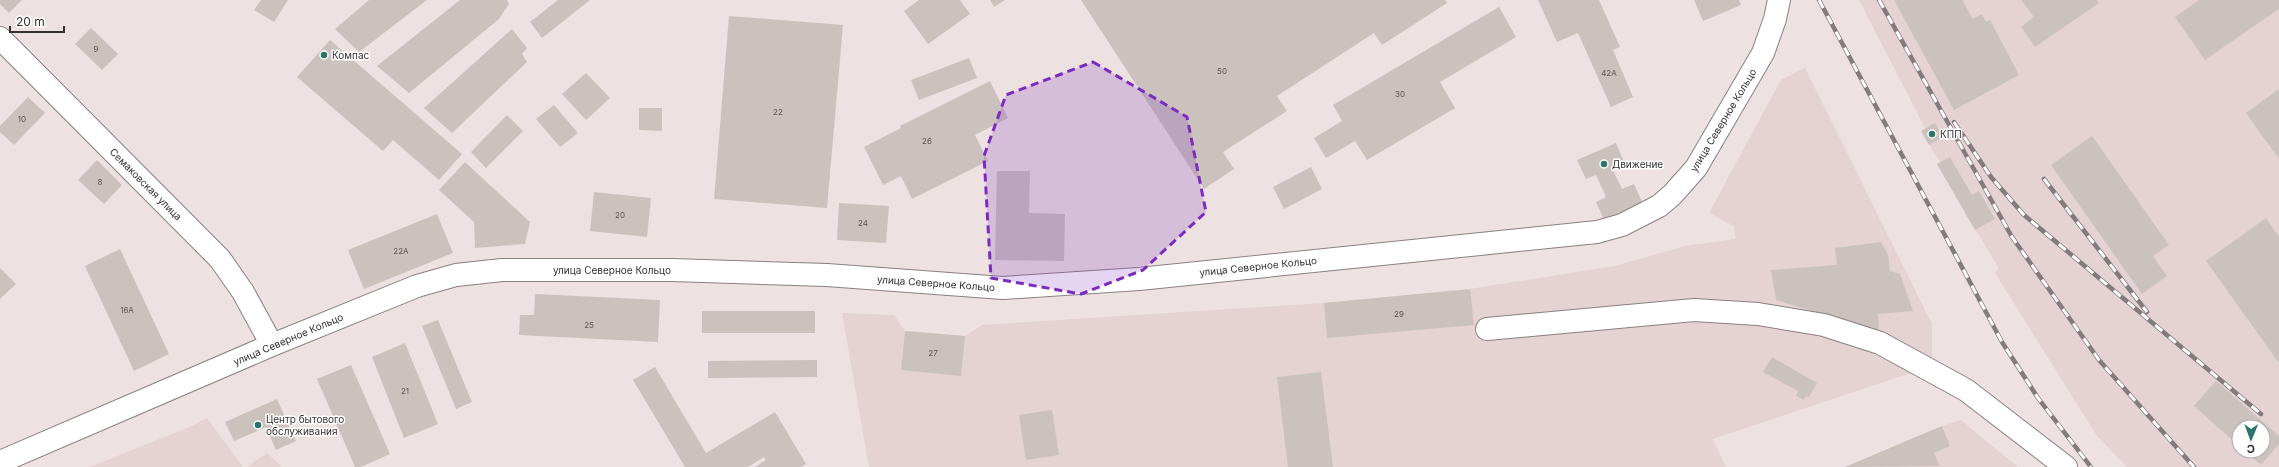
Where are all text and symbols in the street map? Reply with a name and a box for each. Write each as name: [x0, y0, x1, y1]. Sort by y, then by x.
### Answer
scale bar: [10, 8, 64, 34]
text: 20 m: [16, 14, 45, 29]
house number: 9: [94, 44, 99, 54]
place label: Компас: [332, 49, 370, 61]
marker: Компас: [319, 50, 329, 60]
house number: 50: [1217, 66, 1227, 76]
street label: улица Северное Кольцо: [1687, 66, 1759, 174]
house number: 42А: [1601, 68, 1617, 78]
house number: 30: [1395, 89, 1405, 99]
house number: 22: [773, 107, 783, 117]
house number: 10: [18, 114, 26, 124]
place label: КПП: [1940, 128, 1962, 140]
marker: КПП: [1927, 129, 1937, 139]
house number: 26: [922, 136, 932, 146]
street label: Семаковская улица: [108, 146, 184, 222]
place label: Движение: [1612, 158, 1663, 170]
marker: Движение: [1599, 159, 1609, 169]
house number: 8: [98, 177, 103, 187]
house number: 20: [615, 210, 625, 220]
house number: 24: [858, 218, 868, 228]
house number: 22А: [393, 246, 409, 256]
street label: улица Северное Кольцо: [1199, 254, 1317, 278]
street label: улица Северное Кольцо: [553, 264, 671, 276]
street label: улица Северное Кольцо: [877, 273, 995, 293]
house number: 16А: [120, 305, 134, 315]
house number: 29: [1394, 309, 1404, 319]
street label: улица Северное Кольцо: [231, 310, 345, 368]
house number: 25: [584, 320, 594, 330]
house number: 27: [928, 348, 938, 358]
house number: 21: [401, 386, 409, 396]
place label: Центр бытового обслуживания: [266, 413, 344, 437]
north arrow: [2231, 419, 2271, 459]
marker: Центр бытового обслуживания: [253, 420, 263, 430]
text: С: [2247, 442, 2255, 456]

